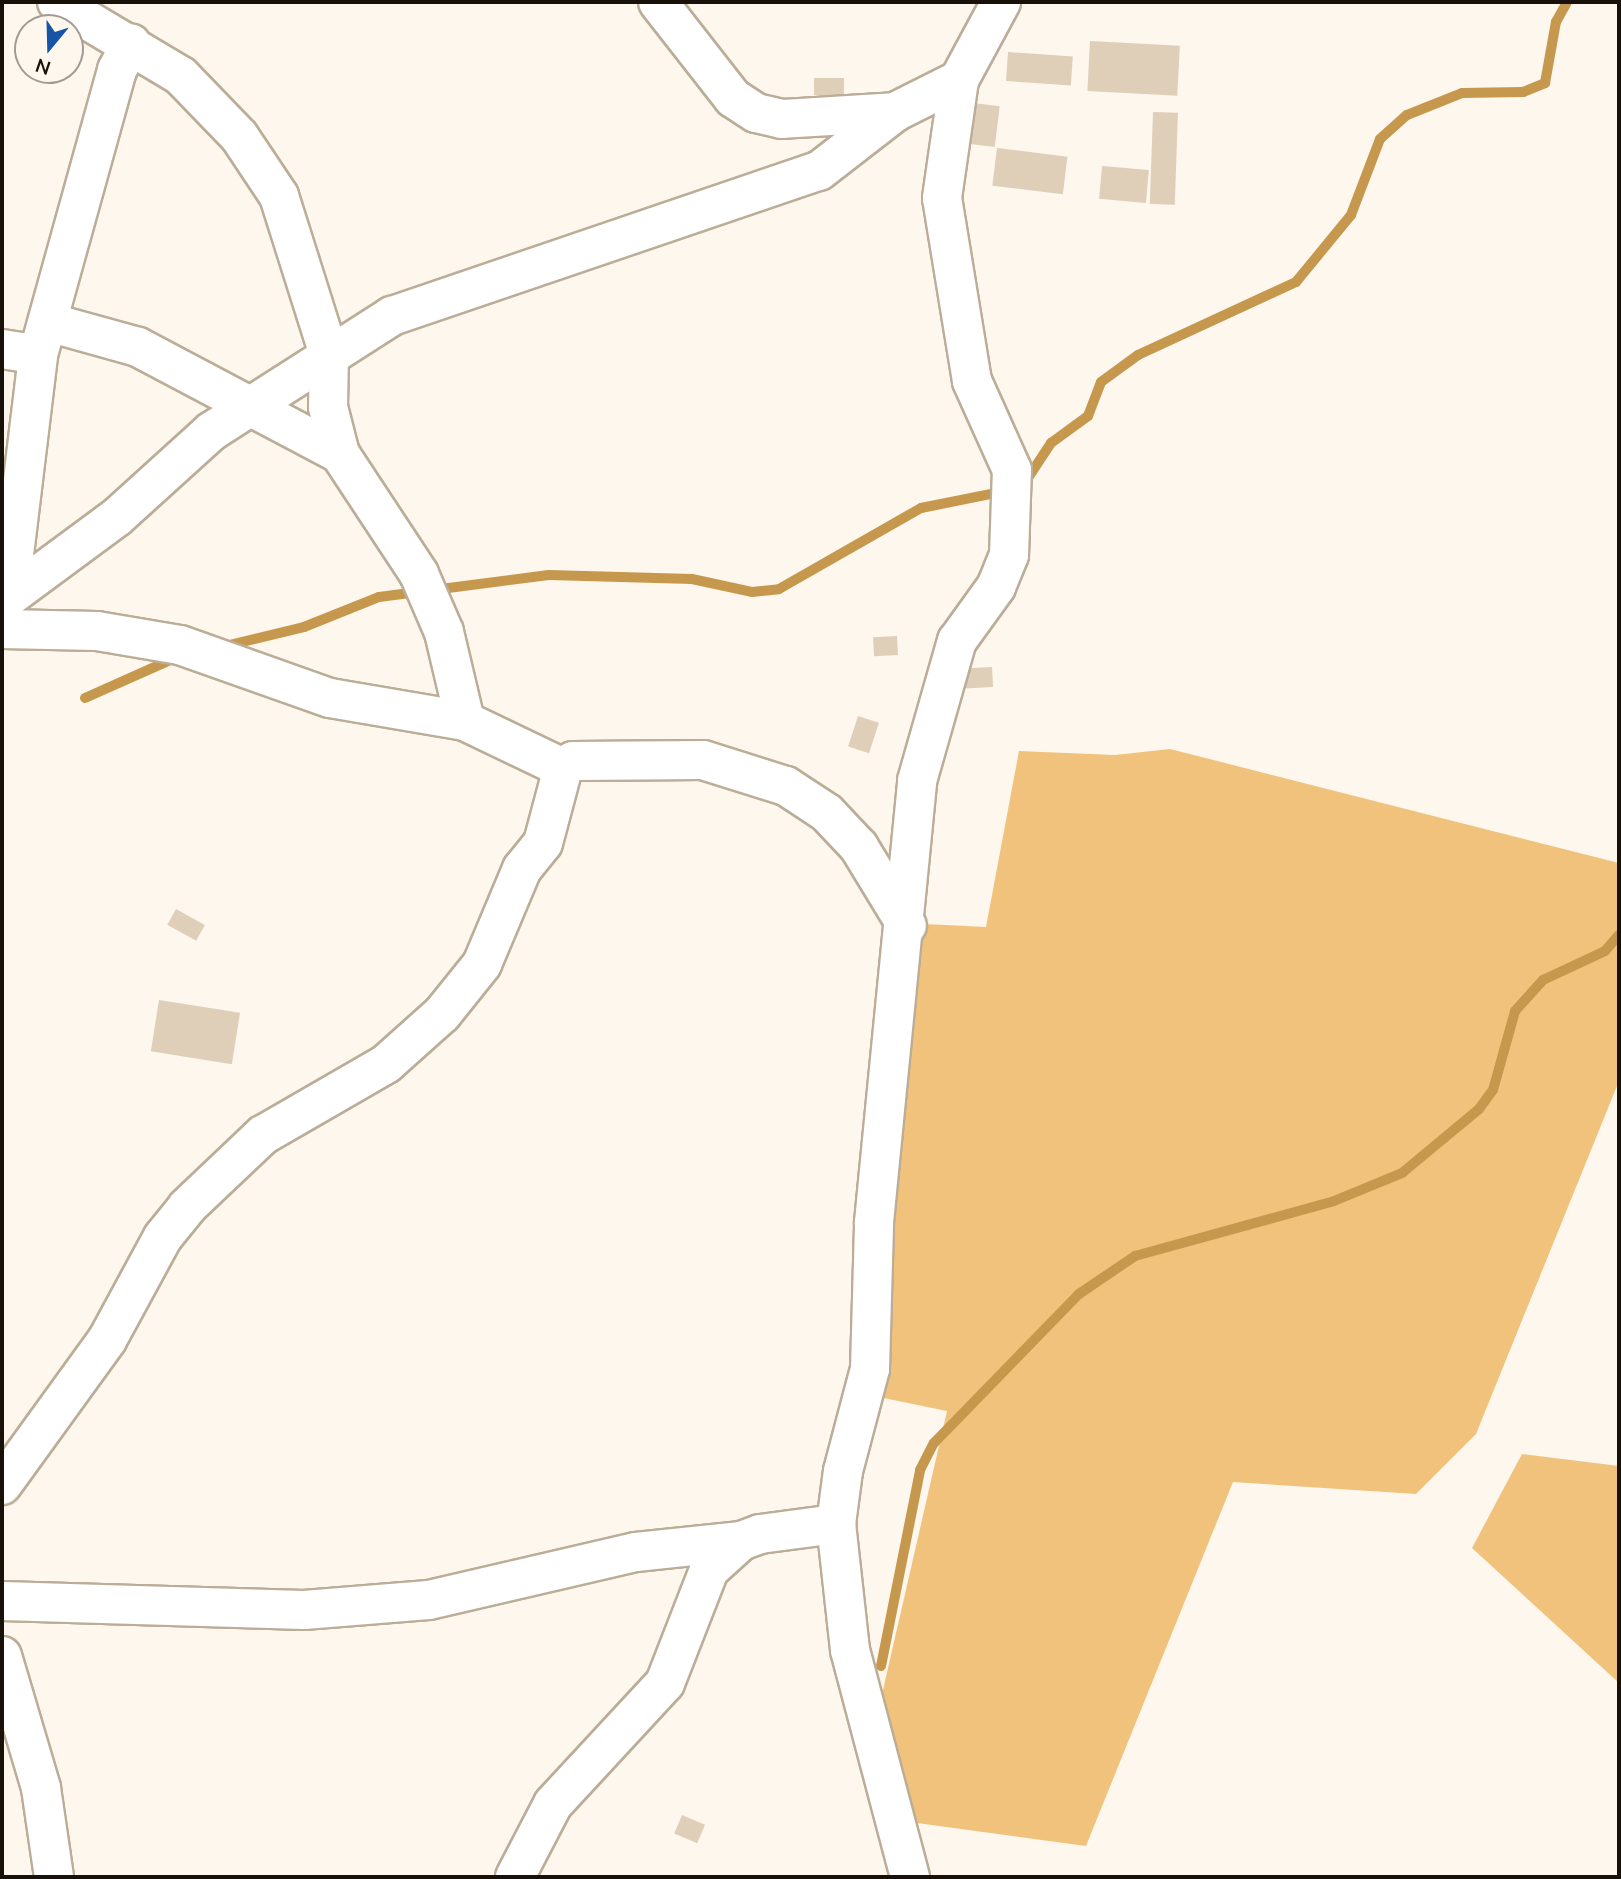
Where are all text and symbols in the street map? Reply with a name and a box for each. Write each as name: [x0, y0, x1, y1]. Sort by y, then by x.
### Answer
north arrow: [14, 14, 84, 84]
text: N: [32, 53, 54, 81]

